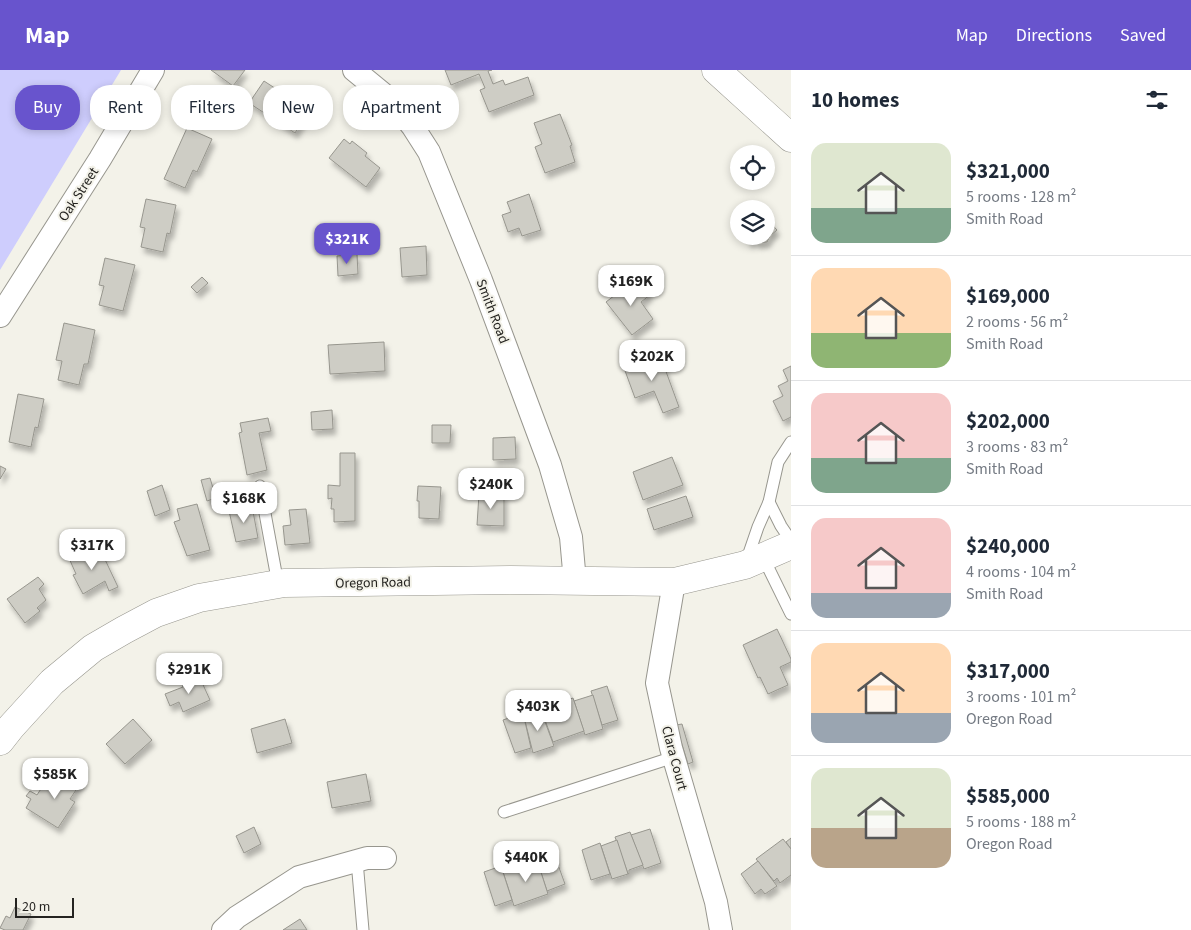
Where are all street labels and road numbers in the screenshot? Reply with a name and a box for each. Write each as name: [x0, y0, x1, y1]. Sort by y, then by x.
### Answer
street label: Oak Street: [54, 163, 104, 226]
street label: Smith Road: [471, 276, 514, 347]
street label: Oregon Road: [335, 572, 411, 594]
street label: Clara Court: [656, 724, 692, 793]

